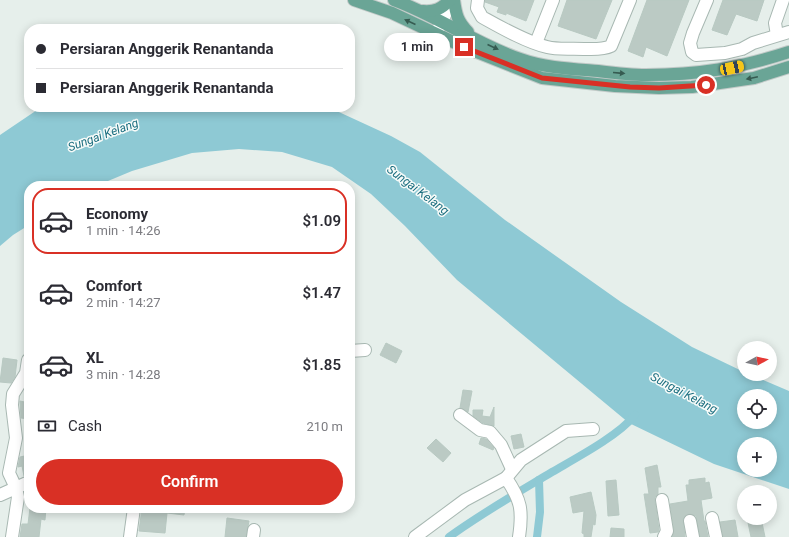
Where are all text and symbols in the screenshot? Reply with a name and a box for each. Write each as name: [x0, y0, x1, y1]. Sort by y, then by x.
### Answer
one-way arrow: [405, 19, 416, 25]
callout: 1 min: [384, 33, 450, 61]
route end: [455, 38, 473, 56]
text: 1 min: [401, 39, 433, 54]
text: Persiaran Anggerik Renantanda: [60, 40, 274, 58]
one-way arrow: [487, 44, 498, 50]
car: [719, 60, 745, 76]
one-way arrow: [613, 69, 625, 76]
route start: [697, 76, 715, 94]
one-way arrow: [745, 76, 758, 82]
text: Persiaran Anggerik Renantanda: [60, 79, 274, 97]
water label: Sungai Kelang: [66, 116, 141, 154]
water label: Sungai Kelang: [384, 162, 452, 218]
icon: car: [38, 203, 74, 239]
text: Economy: [86, 205, 148, 223]
text: $1.09: [302, 212, 341, 230]
text: 1 min · 14:26: [86, 223, 161, 238]
icon: car: [38, 275, 74, 311]
text: Comfort: [86, 277, 142, 295]
text: $1.47: [302, 284, 341, 302]
text: 2 min · 14:27: [86, 295, 161, 310]
north arrow: [737, 341, 777, 381]
map controls: [737, 341, 777, 525]
icon: car: [38, 347, 74, 383]
text: XL: [86, 349, 104, 367]
text: $1.85: [302, 356, 341, 374]
text: 3 min · 14:28: [86, 367, 161, 382]
water label: Sungai Kelang: [648, 369, 720, 417]
button: locate: [737, 389, 777, 429]
icon: cash: [36, 415, 58, 437]
text: Cash: [68, 417, 102, 435]
text: 210 m: [306, 419, 343, 434]
button: +: [737, 437, 777, 477]
button: Confirm: [36, 459, 343, 505]
button: −: [737, 485, 777, 525]

